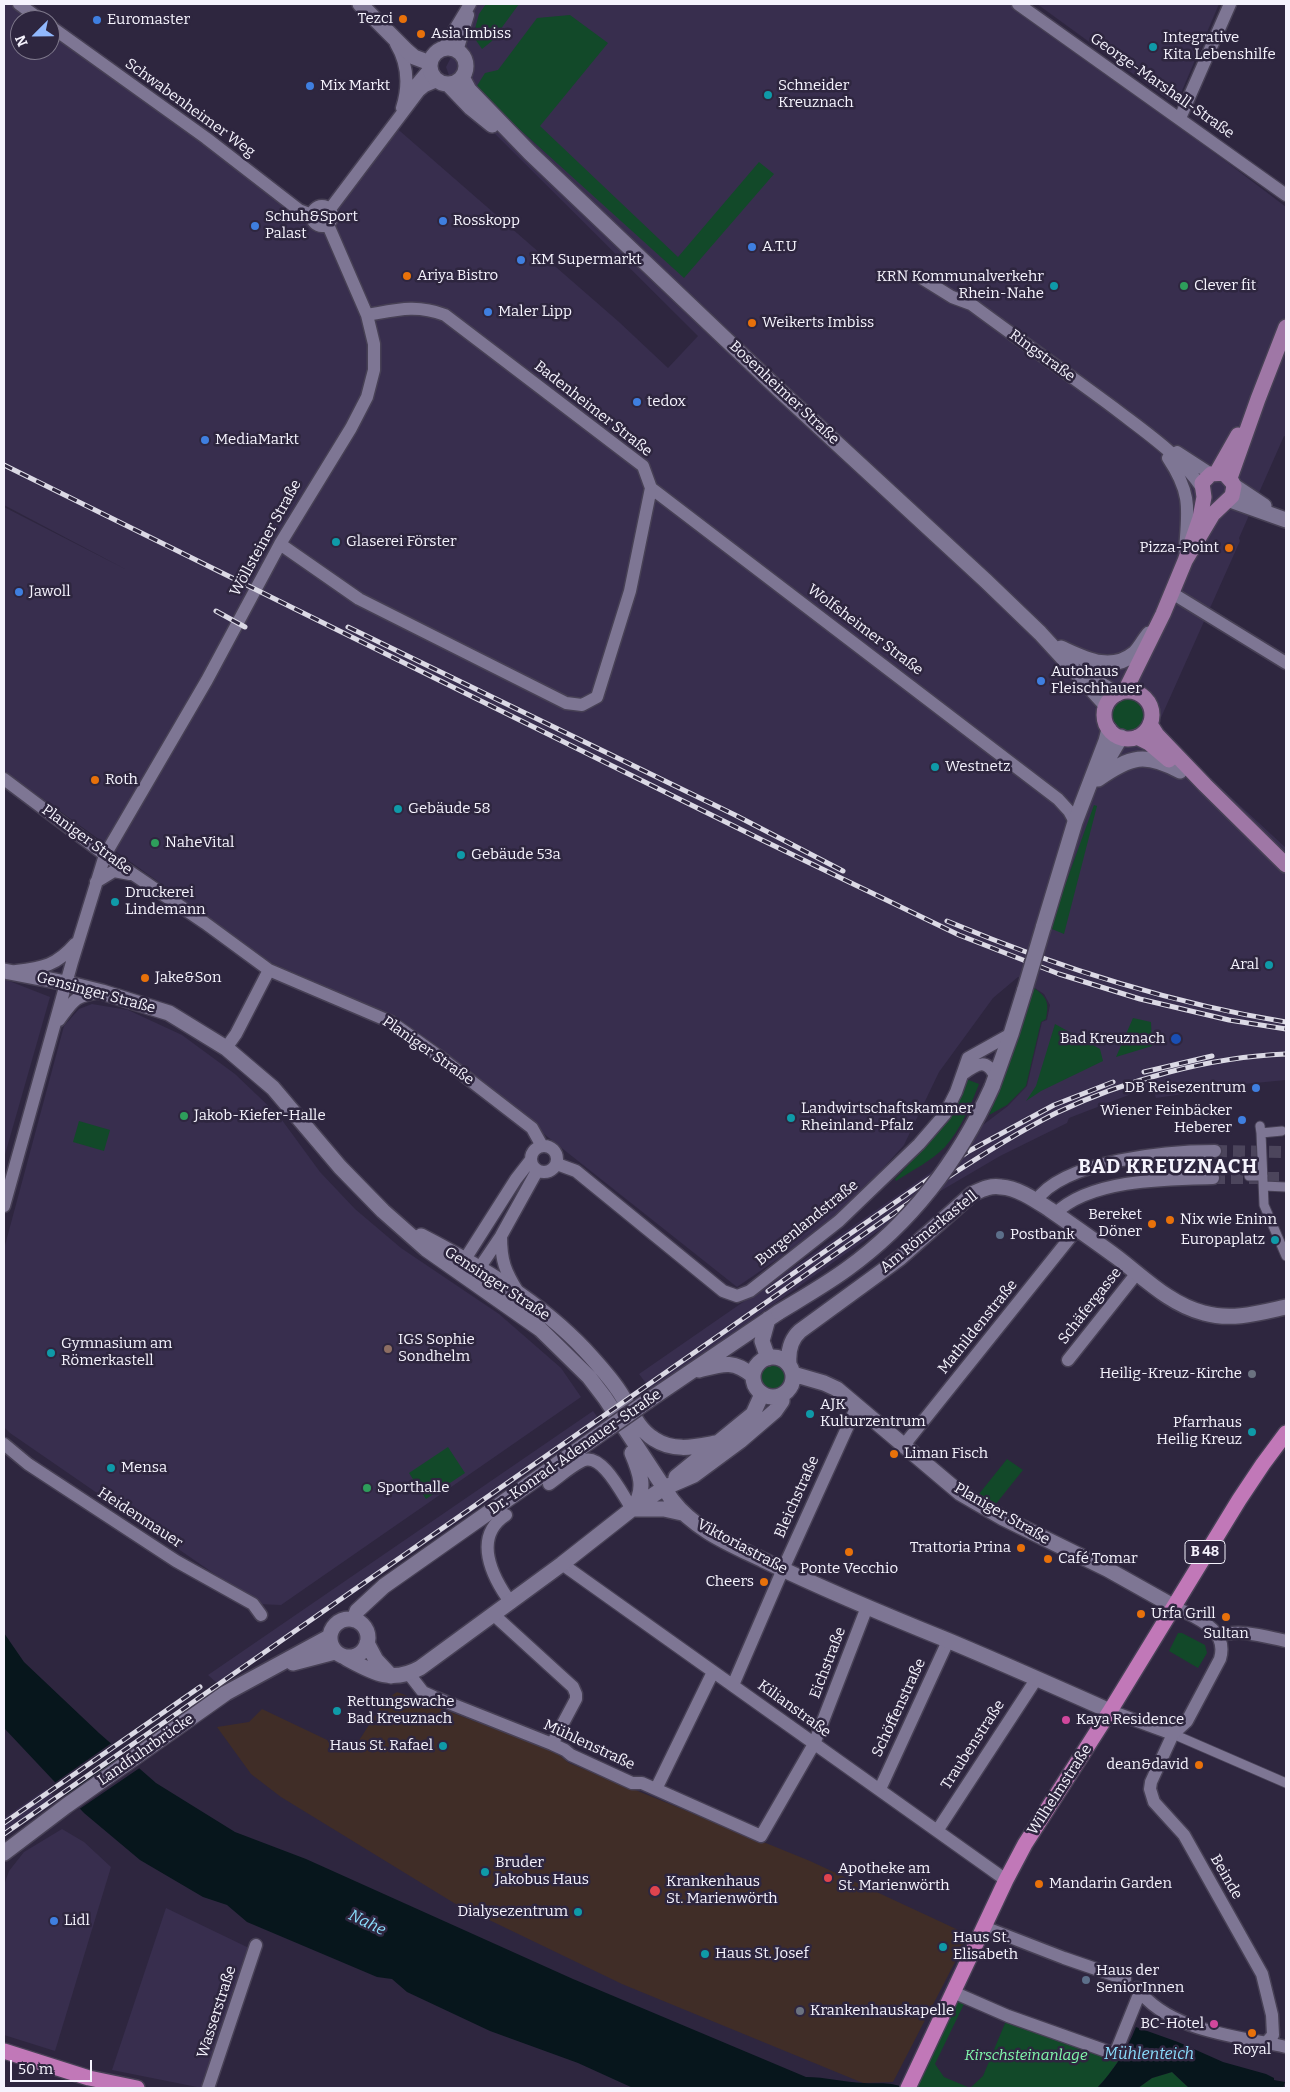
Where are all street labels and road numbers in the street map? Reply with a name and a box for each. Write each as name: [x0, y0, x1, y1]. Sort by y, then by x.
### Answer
street label: George-Marshall-Straße: [1086, 29, 1238, 143]
street label: Schwabenheimer Weg: [121, 55, 259, 161]
street label: Ringstraße: [1006, 326, 1078, 386]
street label: Bosenheimer Straße: [725, 337, 843, 449]
street label: Badenheimer Straße: [530, 357, 656, 461]
street label: Wöllsteiner Straße: [227, 477, 305, 599]
street label: Wolfsheimer Straße: [804, 581, 926, 679]
street label: Planiger Straße: [38, 801, 136, 879]
street label: Gensinger Straße: [35, 968, 157, 1018]
street label: Planiger Straße: [379, 1013, 477, 1089]
street label: Burgenlandstraße: [752, 1176, 862, 1270]
street label: Am Römerkastell: [877, 1187, 981, 1277]
street label: Gensinger Straße: [441, 1243, 553, 1325]
street label: Schäfergasse: [1054, 1264, 1126, 1348]
street label: Mathildenstraße: [934, 1276, 1022, 1378]
street label: Dr.-Konrad-Adenauer-Straße: [485, 1385, 665, 1519]
street label: Bleichstraße: [771, 1453, 823, 1541]
street label: Planiger Straße: [951, 1479, 1053, 1549]
street label: Heidenmauer: [94, 1484, 186, 1552]
street label: Viktoriastraße: [694, 1516, 790, 1578]
road number: B 48: [1185, 1540, 1225, 1564]
street label: Eichstraße: [806, 1625, 850, 1701]
street label: Schöffenstraße: [868, 1656, 930, 1760]
street label: Kilianstraße: [754, 1676, 834, 1742]
street label: Traubenstraße: [937, 1697, 1009, 1793]
street label: Landfuhrbrücke: [95, 1710, 197, 1790]
street label: Mühlenstraße: [540, 1716, 638, 1774]
street label: Wilhelmstraße: [1024, 1741, 1096, 1839]
street label: Beinde: [1206, 1851, 1246, 1903]
street label: Wasserstraße: [194, 1964, 240, 2060]

